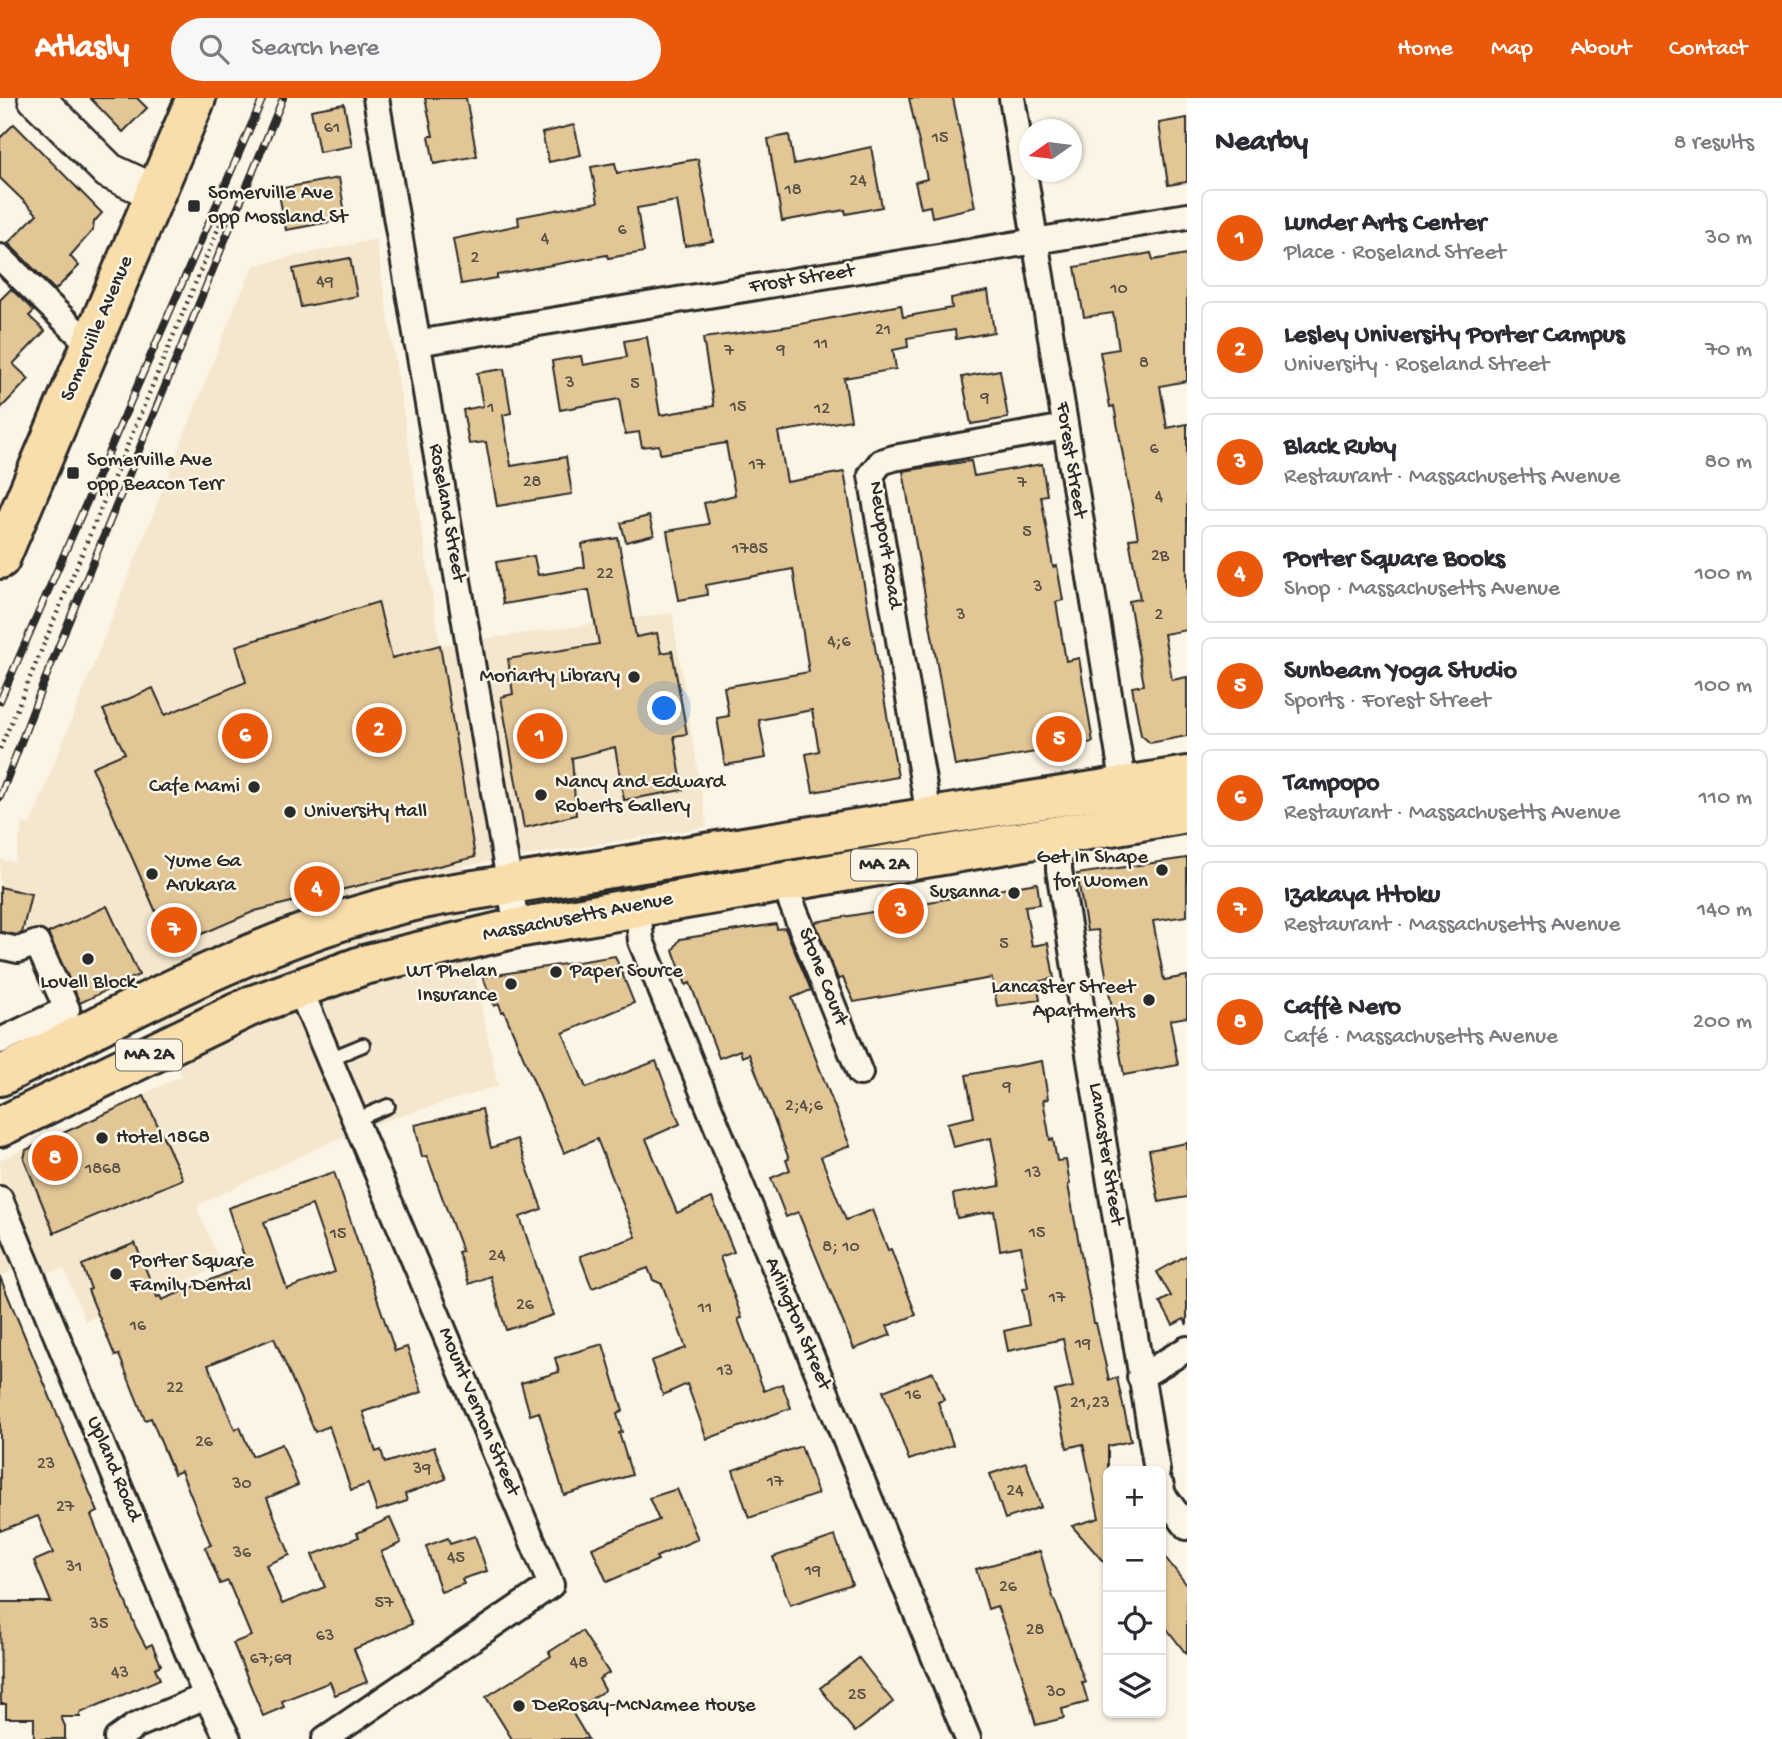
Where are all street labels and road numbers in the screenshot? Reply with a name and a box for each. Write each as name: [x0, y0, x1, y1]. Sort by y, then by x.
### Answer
street label: Somerville Avenue: [56, 251, 140, 406]
street label: Frost Street: [747, 259, 859, 301]
street label: Forest Street: [1048, 399, 1092, 522]
street label: Roseland Street: [422, 442, 471, 586]
street label: Newport Road: [862, 479, 907, 612]
road number: MA 2A: [851, 850, 917, 880]
street label: Massachusetts Avenue: [481, 887, 676, 949]
street label: Stone Court: [791, 924, 854, 1032]
road number: MA 2A: [116, 1040, 182, 1071]
street label: Lancaster Street: [1081, 1081, 1129, 1229]
street label: Arlington Street: [758, 1254, 837, 1396]
street label: Mount Vernon Street: [431, 1324, 526, 1502]
street label: Upland Road: [80, 1413, 147, 1527]

